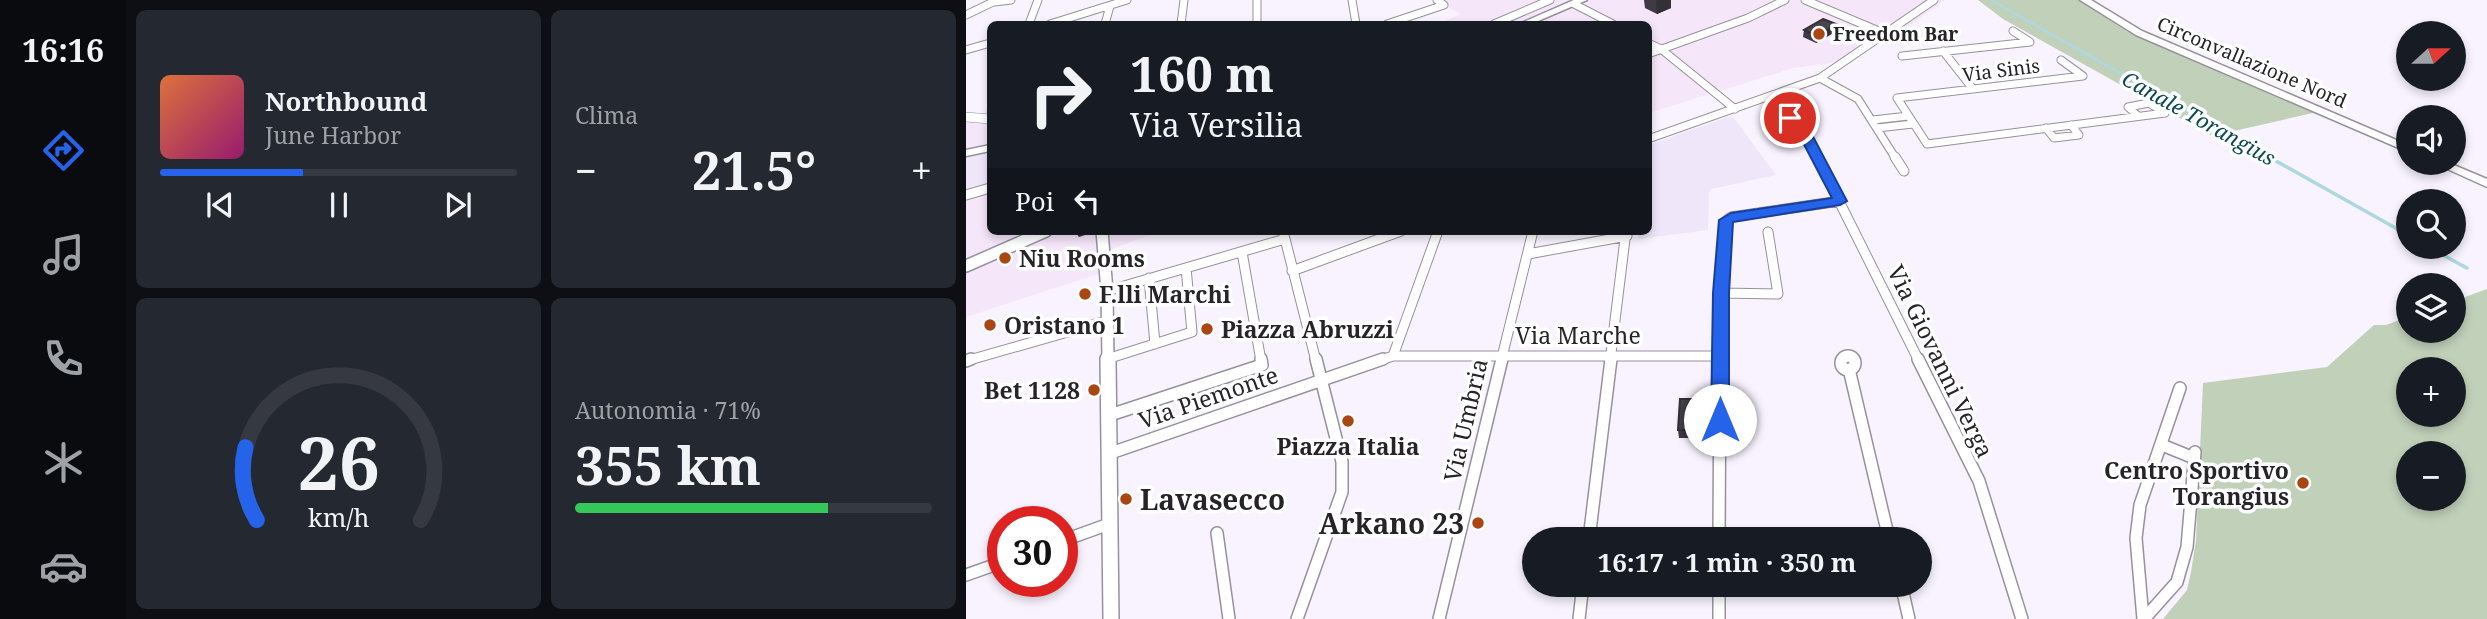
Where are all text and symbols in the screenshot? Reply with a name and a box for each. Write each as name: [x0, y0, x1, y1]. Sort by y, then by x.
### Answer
street label: Circonvallazione Nord: [2153, 10, 2351, 114]
place label: Freedom Bar: [1833, 21, 1958, 47]
north arrow: [2396, 21, 2466, 91]
map controls: [2396, 21, 2466, 511]
marker: Freedom Bar: [1811, 26, 1827, 42]
text: 16:16: [22, 28, 104, 71]
text: 160 m: [1130, 40, 1274, 106]
icon: right: [1015, 49, 1106, 140]
street label: Via Sinis: [1961, 52, 2041, 88]
water label: Canale Torangius: [2117, 64, 2281, 172]
text: Northbound: [265, 83, 427, 119]
pin: [1760, 88, 1820, 148]
text: Clima: [575, 99, 638, 131]
icon: arrive: [1771, 99, 1809, 137]
text: Via Versilia: [1130, 103, 1303, 146]
button: sound: [2396, 105, 2466, 175]
text: June Harbor: [265, 119, 401, 151]
icon: directions: [39, 126, 88, 175]
text: 21.5°: [692, 134, 816, 205]
text: −: [575, 144, 597, 196]
text: +: [911, 144, 932, 196]
icon: left: [1068, 182, 1106, 220]
text: Poi: [1015, 183, 1054, 219]
icon: previous: [201, 186, 239, 224]
icon: pause: [320, 186, 358, 224]
icon: next: [439, 186, 477, 224]
button: search: [2396, 189, 2466, 259]
icon: music: [39, 230, 88, 279]
place label: Niu Rooms: [1019, 242, 1145, 274]
marker: Niu Rooms: [997, 250, 1013, 266]
street label: Via Giovanni Verga: [1880, 259, 2002, 463]
button: layers: [2396, 273, 2466, 343]
place label: F.lli Marchi: [1099, 278, 1231, 310]
marker: F.lli Marchi: [1077, 286, 1093, 302]
place label: Oristano 1: [1004, 309, 1125, 341]
place label: Piazza Abruzzi: [1221, 313, 1394, 345]
marker: Oristano 1: [982, 317, 998, 333]
street label: Via Marche: [1515, 319, 1641, 351]
marker: Piazza Abruzzi: [1199, 321, 1215, 337]
icon: phone: [39, 334, 88, 383]
street label: Via Umbria: [1435, 355, 1495, 485]
button: +: [2396, 357, 2466, 427]
street label: Via Piemonte: [1134, 358, 1282, 436]
place label: Bet 1128: [984, 374, 1080, 406]
marker: Bet 1128: [1086, 382, 1102, 398]
position arrow: [1683, 383, 1757, 457]
text: Autonomia · 71%: [575, 394, 761, 426]
text: 26: [297, 412, 380, 511]
marker: Piazza Italia: [1340, 413, 1356, 429]
text: 355 km: [575, 429, 761, 500]
place label: Piazza Italia: [1276, 430, 1420, 462]
icon: climate: [39, 438, 88, 487]
button: −: [2396, 441, 2466, 511]
place label: Centro Sportivo Torangius: [2104, 454, 2289, 512]
marker: Centro Sportivo Torangius: [2295, 475, 2311, 491]
place label: Lavasecco: [1140, 480, 1285, 518]
marker: Lavasecco: [1118, 491, 1134, 507]
text: km/h: [308, 499, 369, 533]
place label: Arkano 23: [1319, 504, 1464, 542]
speed limit sign: 30: [987, 506, 1078, 597]
marker: Arkano 23: [1470, 515, 1486, 531]
icon: car: [39, 542, 88, 591]
text: 16:17 · 1 min · 350 m: [1597, 544, 1857, 580]

